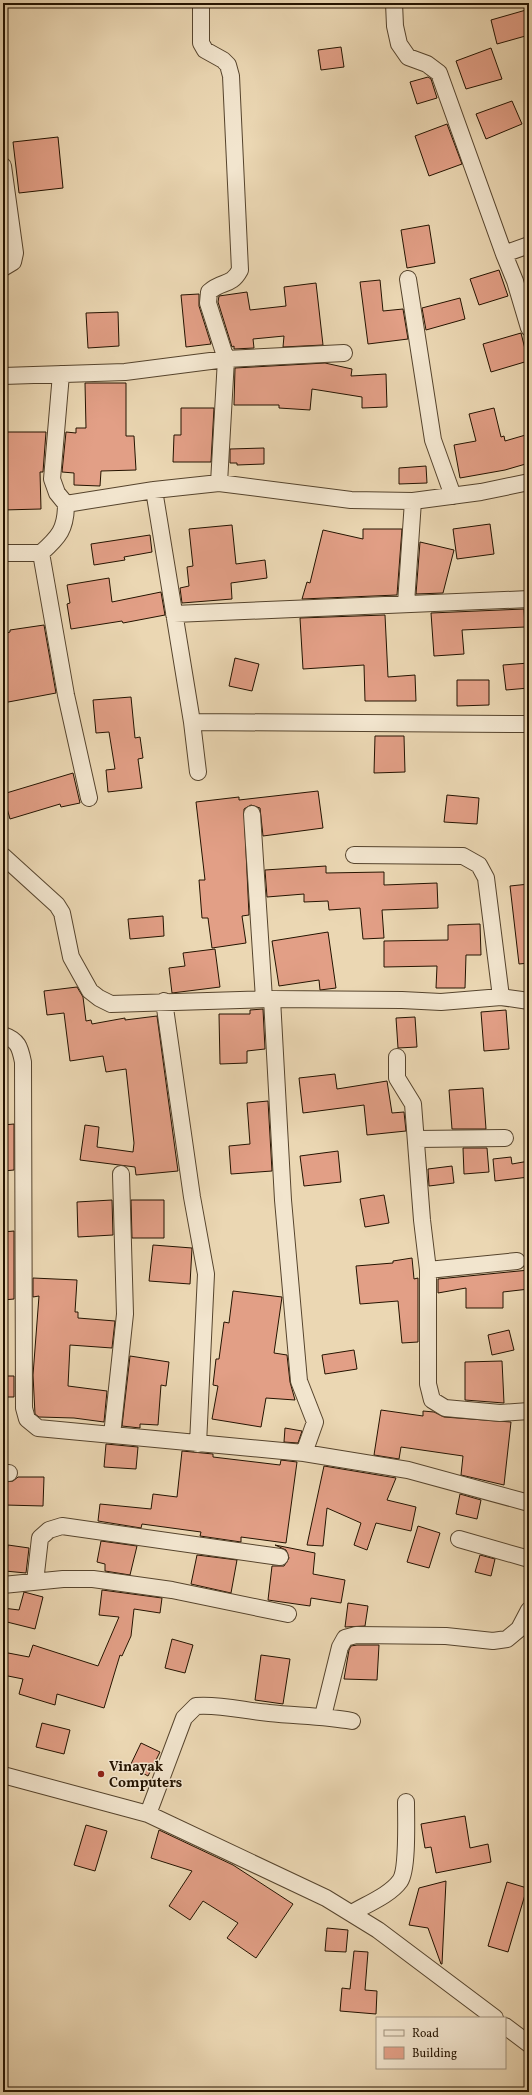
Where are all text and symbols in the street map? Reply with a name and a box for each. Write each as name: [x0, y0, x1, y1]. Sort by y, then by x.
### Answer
place label: Vinayak Computers: [109, 1758, 182, 1793]
marker: Vinayak Computers: [96, 1769, 106, 1779]
legend: [376, 2017, 506, 2069]
text: Road: [412, 2026, 439, 2042]
text: Building: [412, 2046, 457, 2062]

